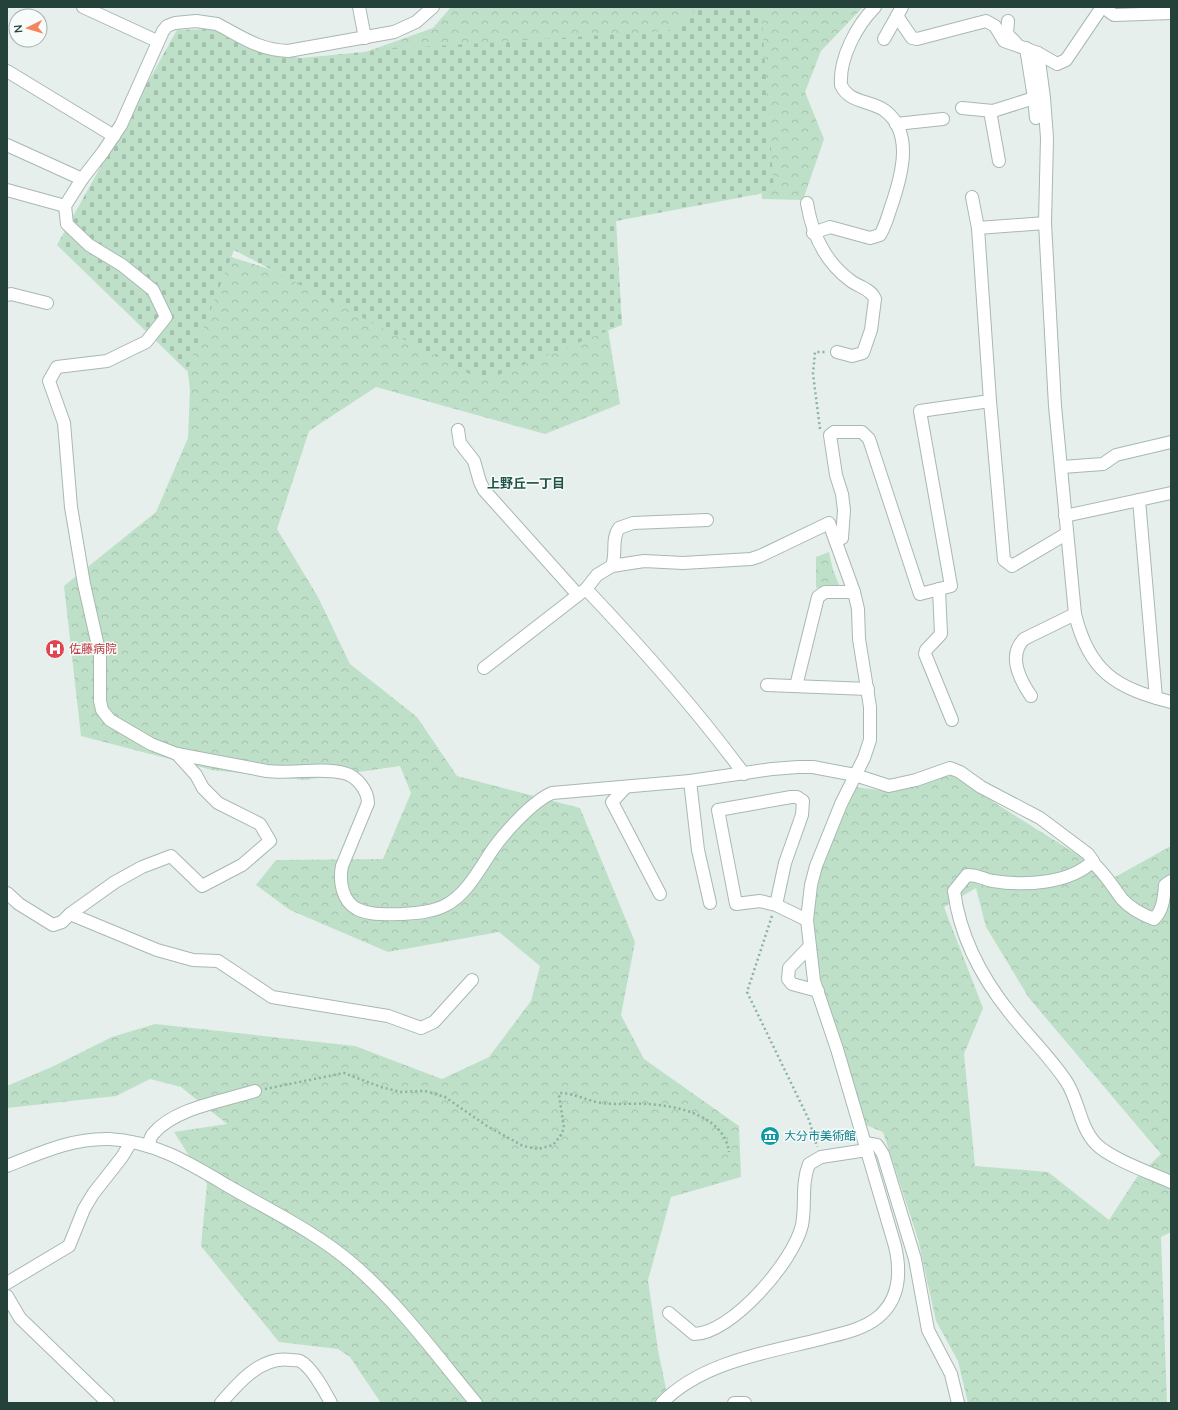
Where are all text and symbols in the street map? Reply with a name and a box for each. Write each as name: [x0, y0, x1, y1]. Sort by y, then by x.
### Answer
north arrow: [8, 8, 48, 48]
text: N: [11, 24, 24, 34]
district label: 上野丘一丁目: [487, 475, 565, 491]
hospital icon: 佐藤病院: [44, 638, 66, 660]
place label: 佐藤病院: [69, 641, 117, 656]
museum icon: 大分市美術館: [759, 1125, 781, 1147]
place label: 大分市美術館: [784, 1128, 856, 1143]

